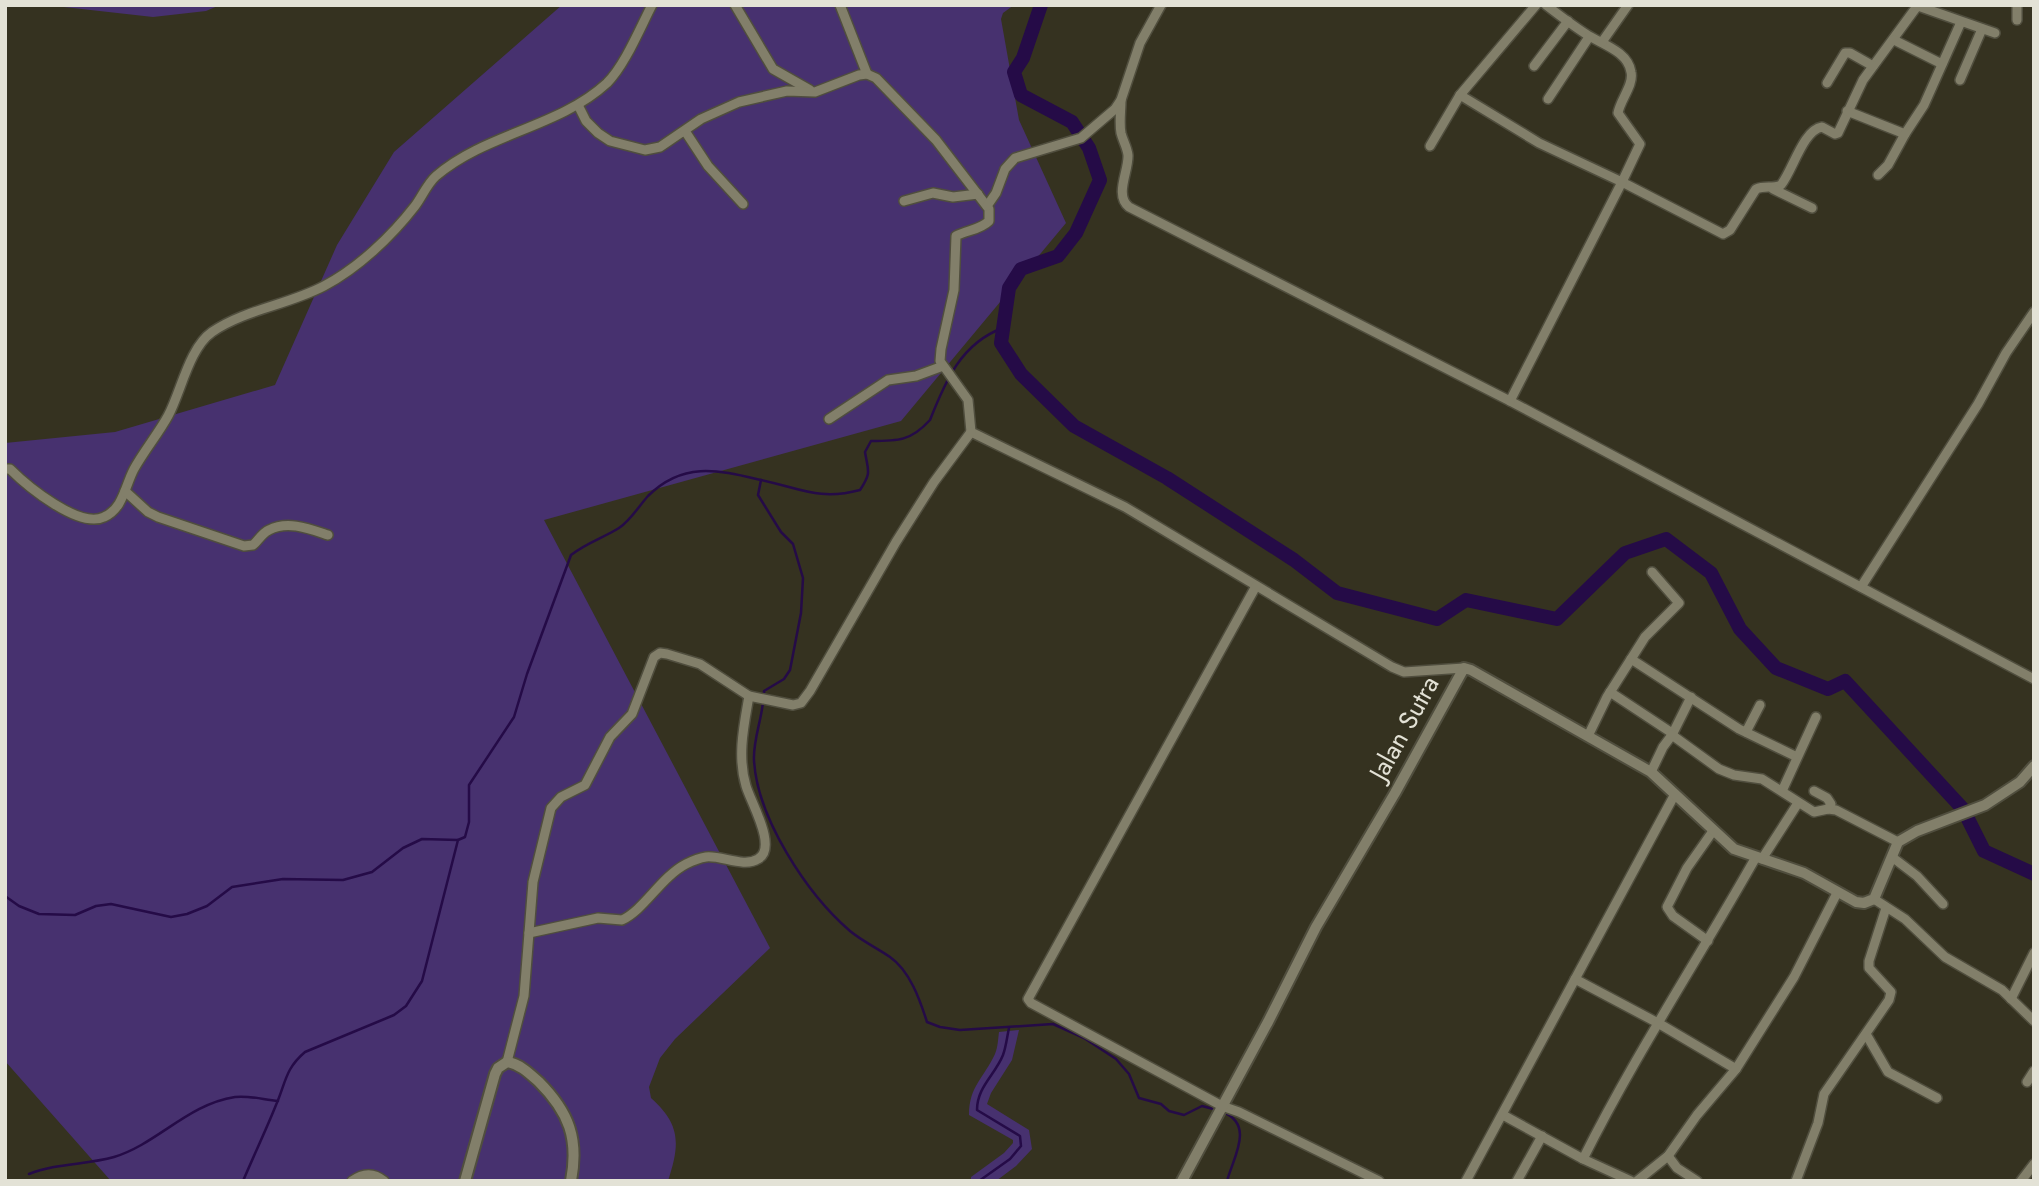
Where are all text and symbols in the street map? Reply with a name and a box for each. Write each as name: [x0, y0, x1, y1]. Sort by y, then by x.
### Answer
street label: Jalan Sutra: [1358, 669, 1448, 790]

